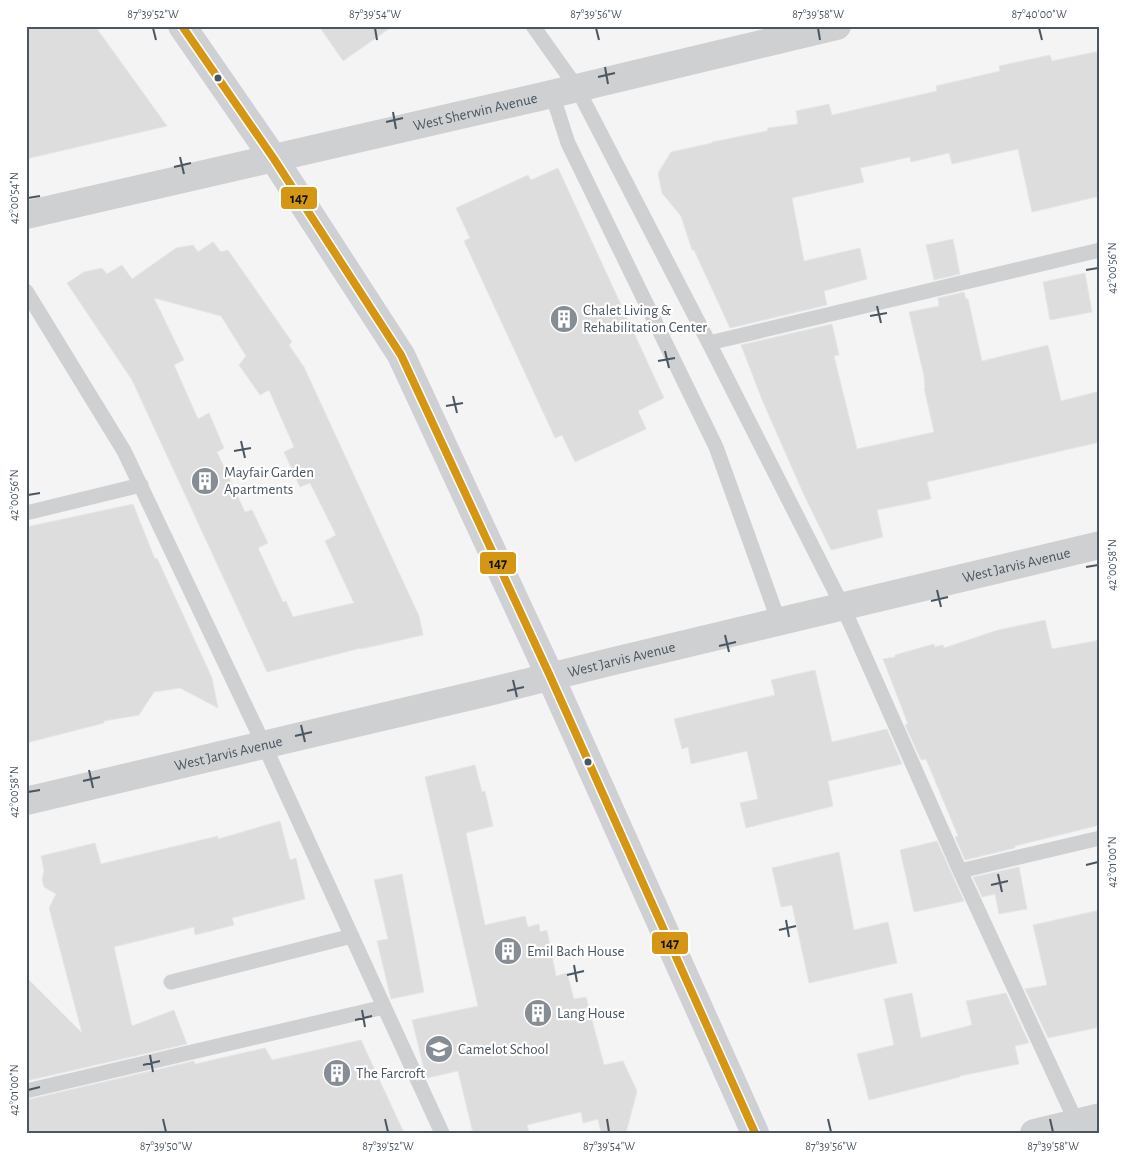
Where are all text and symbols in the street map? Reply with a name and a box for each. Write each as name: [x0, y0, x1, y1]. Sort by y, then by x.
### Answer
text: 87°39'52"W: [127, 8, 179, 20]
text: 87°39'54"W: [349, 8, 401, 20]
text: 87°39'56"W: [570, 8, 622, 20]
text: 87°39'58"W: [792, 8, 844, 20]
text: 87°40'00"W: [1011, 8, 1067, 20]
unlabelled marker: [213, 73, 223, 83]
street label: West Sherwin Avenue: [412, 91, 539, 134]
text: 42°00'54"N: [8, 172, 20, 224]
line badge: 147: [280, 186, 318, 210]
text: 147: [290, 192, 308, 206]
text: 42°00'56"N: [1106, 242, 1118, 294]
place label: Chalet Living & Rehabilitation Center: [583, 303, 707, 335]
building icon: Chalet Living & Rehabilitation Center: [549, 304, 579, 334]
place label: Mayfair Garden Apartments: [224, 465, 314, 497]
building icon: Mayfair Garden Apartments: [190, 466, 220, 496]
text: 42°00'56"N: [8, 469, 20, 521]
text: 42°00'58"N: [1106, 539, 1118, 591]
street label: West Jarvis Avenue: [961, 545, 1072, 586]
line badge: 147: [479, 551, 517, 575]
text: 147: [489, 557, 507, 571]
street label: West Jarvis Avenue: [566, 640, 677, 680]
street label: West Jarvis Avenue: [173, 734, 284, 774]
unlabelled marker: [583, 757, 593, 767]
text: 42°00'58"N: [8, 766, 20, 818]
text: 42°01'00"N: [1106, 836, 1118, 888]
line badge: 147: [651, 931, 689, 955]
building icon: Emil Bach House: [493, 936, 523, 966]
text: 147: [661, 937, 679, 951]
place label: Emil Bach House: [527, 944, 624, 959]
building icon: Lang House: [523, 998, 553, 1028]
place label: Lang House: [557, 1006, 625, 1021]
school or university icon: Camelot School: [424, 1034, 454, 1064]
place label: Camelot School: [458, 1042, 549, 1057]
building icon: The Farcroft: [322, 1058, 352, 1088]
text: 42°01'00"N: [8, 1064, 20, 1116]
place label: The Farcroft: [356, 1066, 425, 1081]
text: 87°39'50"W: [140, 1140, 192, 1152]
text: 87°39'52"W: [362, 1140, 414, 1152]
text: 87°39'54"W: [583, 1140, 635, 1152]
text: 87°39'56"W: [805, 1140, 857, 1152]
text: 87°39'58"W: [1027, 1140, 1079, 1152]

